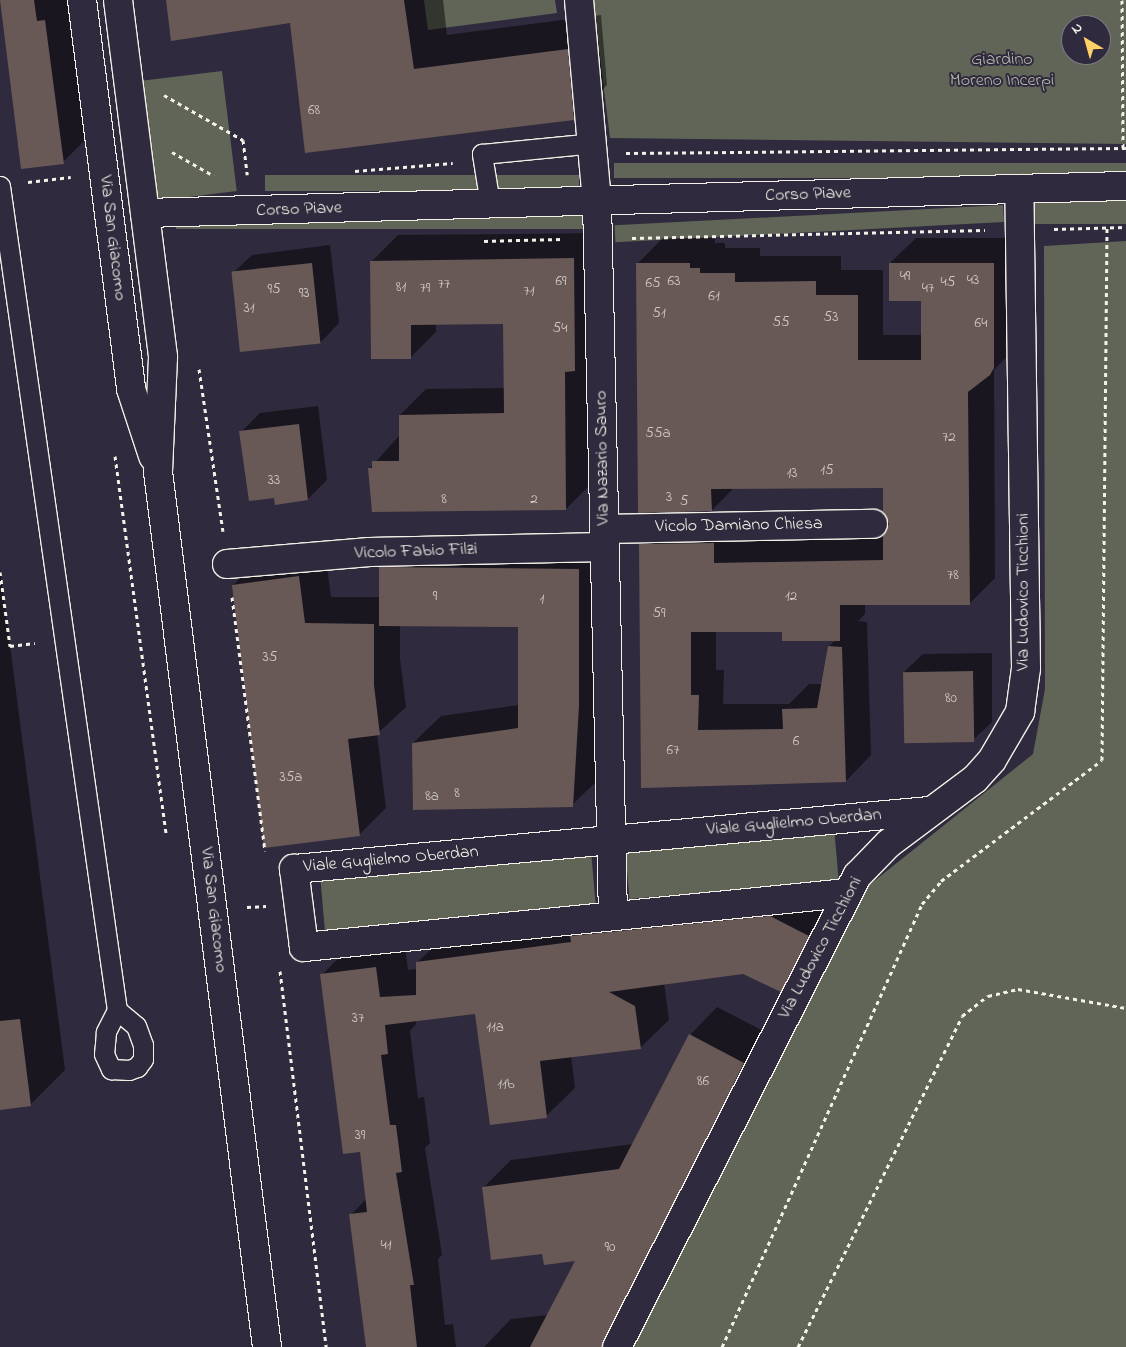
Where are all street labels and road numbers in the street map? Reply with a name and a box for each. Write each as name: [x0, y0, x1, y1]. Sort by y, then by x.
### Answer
street label: Via San Giacomo: [94, 174, 130, 302]
street label: Corso Piave: [765, 183, 851, 207]
street label: Corso Piave: [256, 198, 342, 222]
street label: Via Nazario Sauro: [591, 390, 615, 526]
street label: Via Ludovico Ticchioni: [1013, 513, 1035, 671]
street label: Vicolo Damiano Chiesa: [655, 514, 823, 538]
street label: Vicolo Fabio Filzi: [354, 539, 478, 565]
street label: Viale Guglielmo Oberdan: [706, 805, 882, 841]
street label: Viale Guglielmo Oberdan: [303, 842, 479, 878]
street label: Via San Giacomo: [195, 846, 231, 974]
street label: Via Ludovico Ticchioni: [774, 873, 868, 1023]

